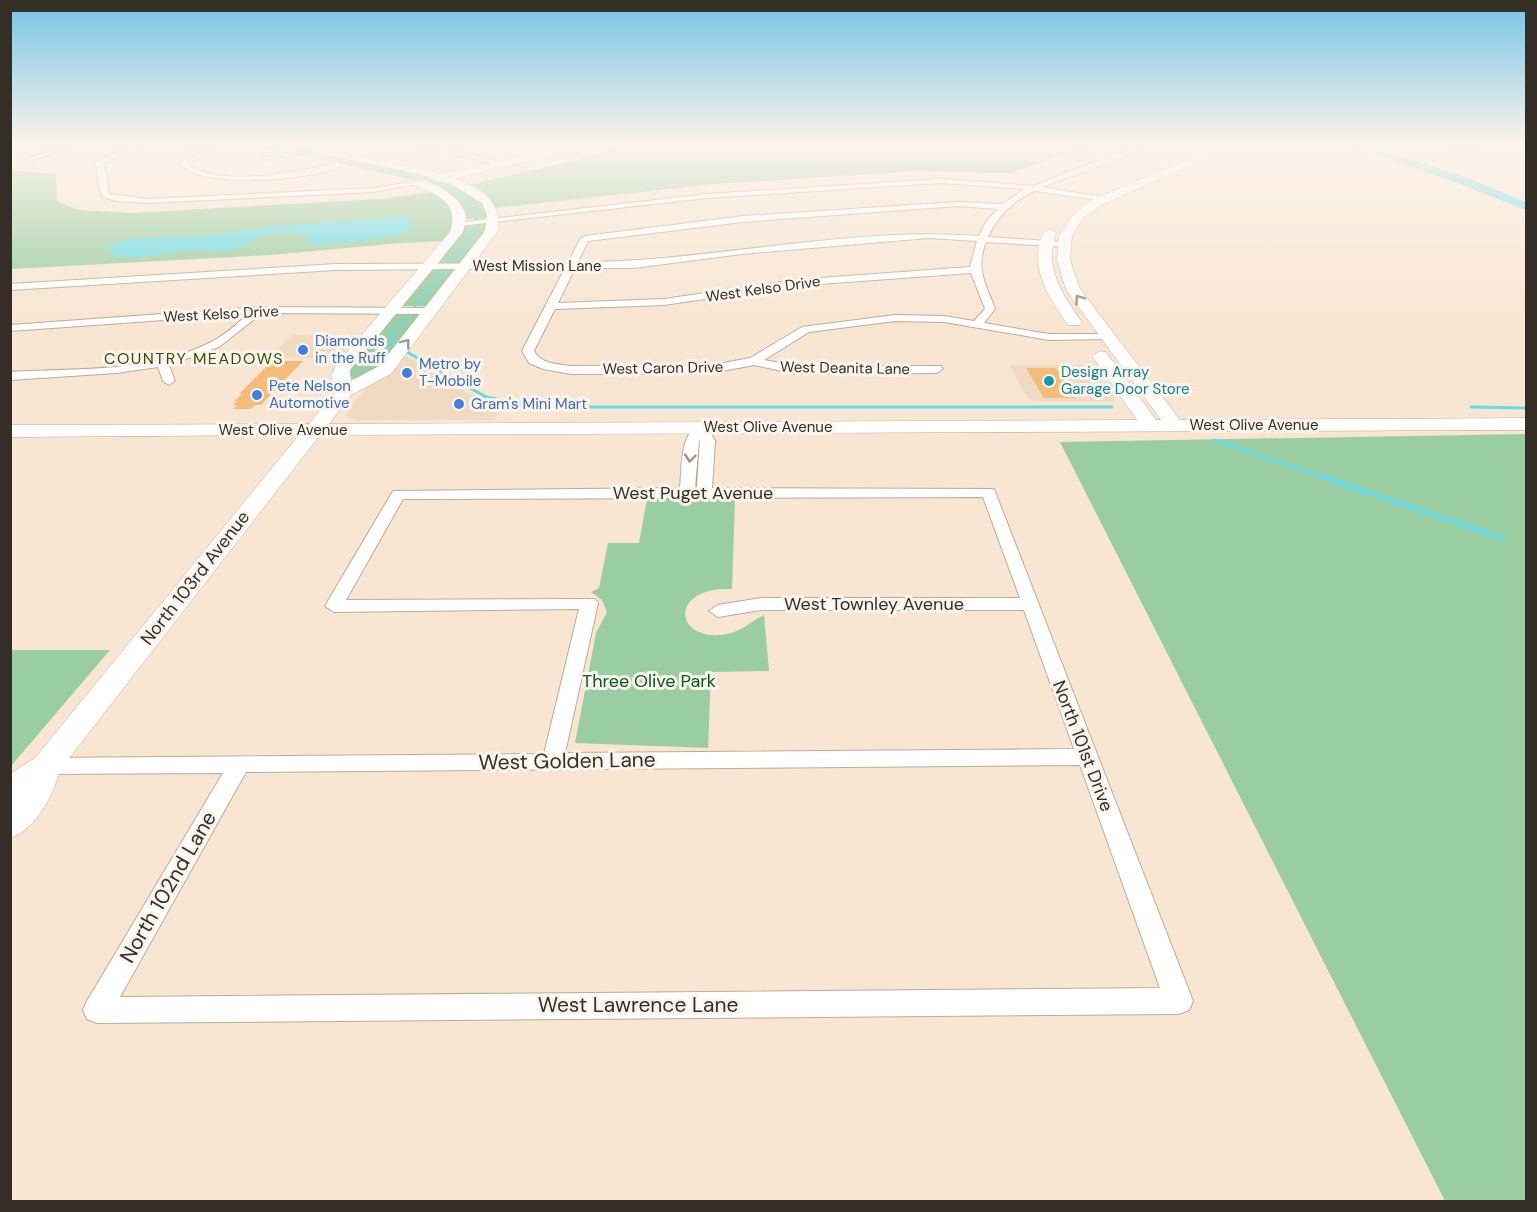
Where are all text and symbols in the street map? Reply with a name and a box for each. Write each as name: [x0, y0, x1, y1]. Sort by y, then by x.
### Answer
street label: West Mission Lane: [473, 256, 601, 276]
street label: West Kelso Drive: [704, 271, 822, 307]
one-way arrow: [1075, 295, 1086, 306]
street label: West Kelso Drive: [163, 301, 279, 327]
place label: Diamonds in the Ruff: [315, 331, 386, 368]
one-way arrow: [399, 339, 410, 350]
marker: Diamonds in the Ruff: [296, 343, 310, 357]
district label: COUNTRY MEADOWS: [104, 348, 284, 369]
place label: Metro by T-Mobile: [419, 354, 482, 391]
street label: West Caron Drive: [603, 357, 723, 379]
street label: West Deanita Lane: [780, 357, 910, 379]
place label: Design Array Garage Door Store: [1061, 362, 1190, 399]
marker: Metro by T-Mobile: [400, 366, 414, 380]
marker: Design Array Garage Door Store: [1042, 374, 1056, 388]
place label: Pete Nelson Automotive: [269, 376, 351, 413]
marker: Pete Nelson Automotive: [250, 388, 264, 402]
place label: Gram's Mini Mart: [471, 394, 587, 414]
marker: Gram's Mini Mart: [452, 397, 466, 411]
street label: West Olive Avenue: [1190, 415, 1318, 435]
street label: West Olive Avenue: [704, 417, 832, 437]
street label: West Olive Avenue: [219, 420, 347, 440]
one-way arrow: [684, 454, 697, 463]
street label: West Puget Avenue: [613, 481, 773, 505]
street label: North 103rd Avenue: [135, 506, 255, 650]
street label: West Townley Avenue: [784, 592, 964, 616]
park label: Three Olive Park: [582, 669, 716, 693]
street label: North 101st Drive: [1047, 677, 1119, 815]
street label: West Golden Lane: [478, 745, 656, 777]
street label: North 102nd Lane: [113, 806, 223, 968]
street label: West Lawrence Lane: [538, 991, 738, 1019]

